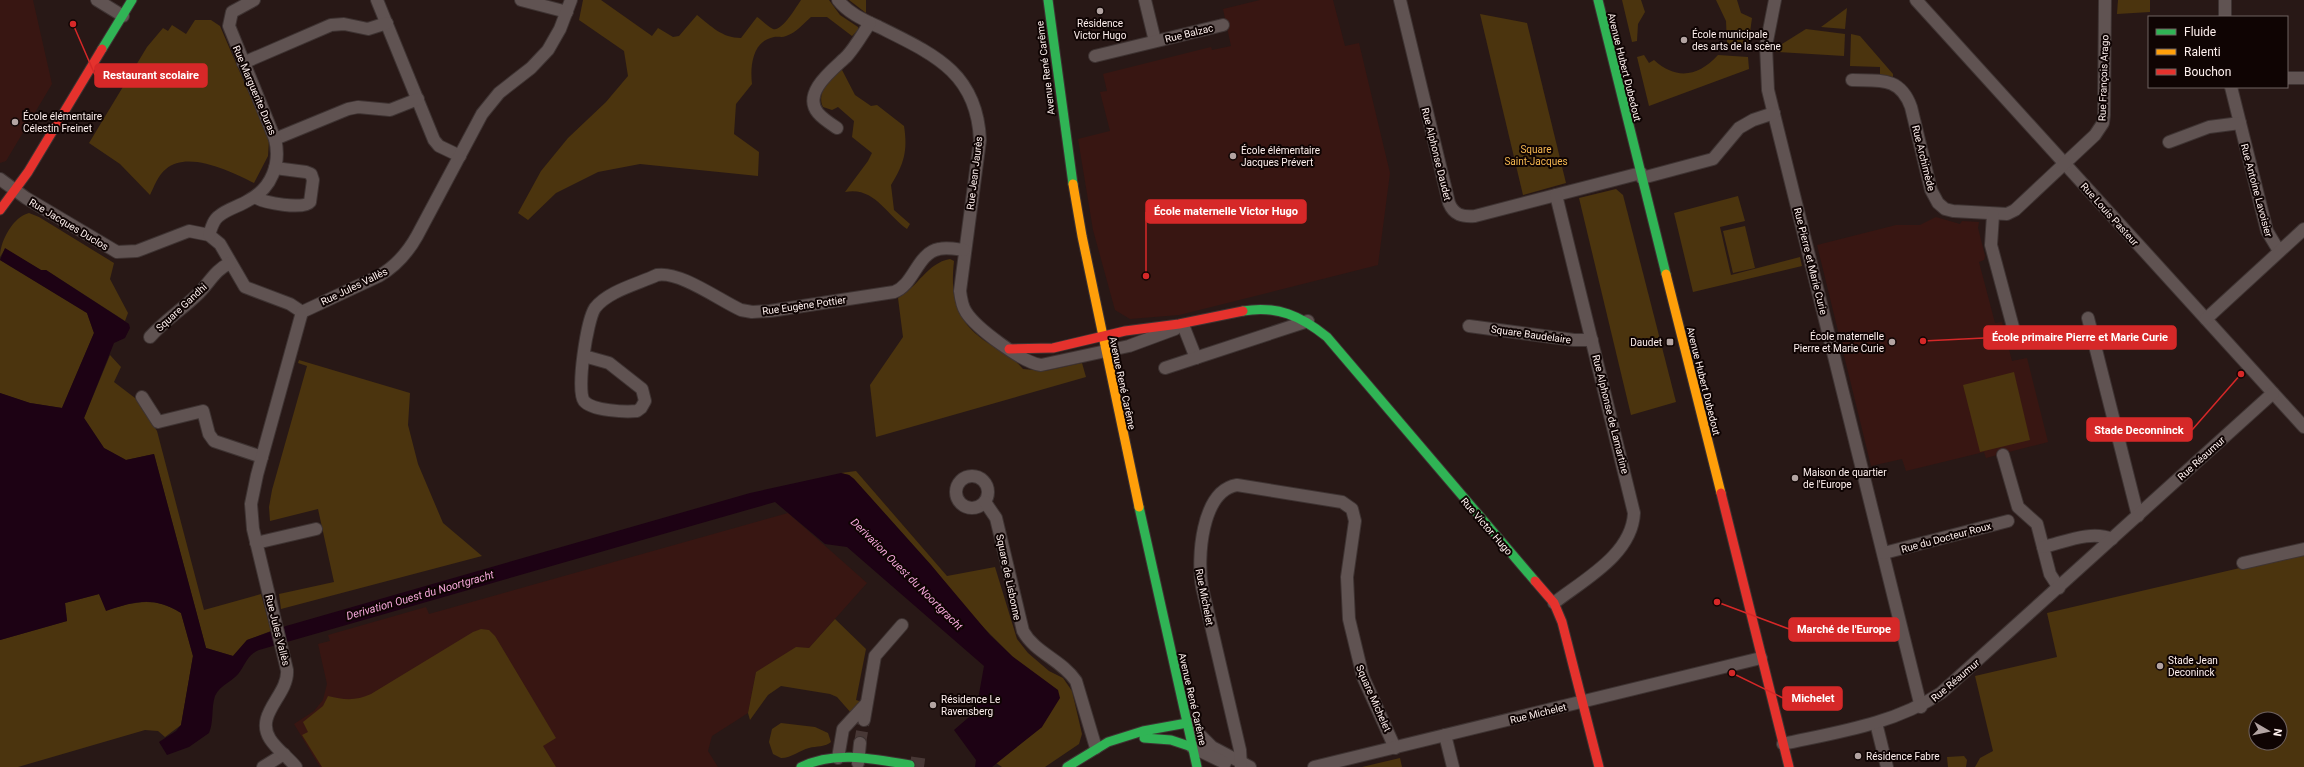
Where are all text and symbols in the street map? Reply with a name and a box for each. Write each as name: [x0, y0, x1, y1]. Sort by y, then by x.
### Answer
marker: Résidence Victor Hugo: [1095, 6, 1105, 16]
street label: Avenue Hubert Dubedout: [1606, 12, 1643, 122]
legend: [2148, 16, 2288, 88]
place label: Résidence Victor Hugo: [1074, 18, 1127, 41]
street label: Avenue René Carême: [1034, 20, 1057, 116]
street label: Rue Balzac: [1164, 22, 1214, 45]
text: Fluide: [2184, 25, 2216, 39]
place label: École municipale des arts de la scène: [1692, 28, 1781, 52]
street label: Rue François Arago: [2096, 34, 2111, 121]
marker: École municipale des arts de la scène: [1679, 35, 1689, 45]
street label: Rue Marguerite Duras: [231, 44, 278, 137]
text: Ralenti: [2184, 45, 2221, 59]
callout: Restaurant scolaire: [95, 64, 207, 87]
text: Bouchon: [2184, 65, 2231, 79]
text: Restaurant scolaire: [103, 69, 199, 82]
street label: Rue Alphonse Daudet: [1420, 106, 1453, 202]
place label: École élémentaire Célestin Freinet: [23, 110, 102, 134]
marker: École élémentaire Célestin Freinet: [10, 117, 20, 127]
street label: Rue Archimède: [1910, 124, 1937, 192]
street label: Rue Jean Jaurès: [965, 136, 984, 210]
street label: Rue Antoine Lavoisier: [2239, 142, 2274, 239]
place label: École élémentaire Jacques Prévert: [1241, 144, 1320, 168]
park label: Square Saint-Jacques: [1504, 144, 1568, 167]
marker: École élémentaire Jacques Prévert: [1228, 151, 1238, 161]
street label: Rue Louis Pasteur: [2079, 181, 2141, 248]
street label: Rue Jacques Duclos: [27, 196, 110, 252]
callout: École maternelle Victor Hugo: [1146, 200, 1306, 223]
text: École maternelle Victor Hugo: [1154, 205, 1298, 218]
street label: Rue Pierre et Marie Curie: [1792, 206, 1829, 316]
street label: Rue Jules Vallès: [319, 266, 389, 307]
street label: Square Gandhi: [154, 281, 209, 334]
street label: Rue Eugène Pottier: [762, 294, 847, 317]
street label: Square Baudelaire: [1490, 323, 1572, 346]
street label: Avenue Hubert Dubedout: [1685, 326, 1722, 436]
callout: École primaire Pierre et Marie Curie: [1984, 326, 2176, 349]
place label: École maternelle Pierre et Marie Curie: [1794, 330, 1884, 354]
text: École primaire Pierre et Marie Curie: [1992, 331, 2168, 344]
street label: Avenue René Carême: [1107, 336, 1138, 431]
place label: Daudet: [1630, 337, 1662, 348]
marker: Daudet: [1665, 337, 1675, 347]
marker: École maternelle Pierre et Marie Curie: [1887, 337, 1897, 347]
street label: Rue Alphonse de Lamartine: [1590, 353, 1631, 475]
callout: Stade Deconninck: [2087, 418, 2192, 441]
text: Stade Deconninck: [2094, 424, 2184, 437]
street label: Rue Réaumur: [2176, 434, 2228, 482]
place label: Maison de quartier de l'Europe: [1803, 467, 1887, 490]
marker: Maison de quartier de l'Europe: [1790, 473, 1800, 483]
street label: Rue Victor Hugo: [1459, 495, 1515, 557]
water label: Derivation Ouest du Noortgracht: [848, 516, 966, 633]
street label: Rue du Docteur Roux: [1900, 520, 1992, 555]
street label: Square de Lisbonne: [994, 533, 1023, 621]
water label: Derivation Ouest du Noortgracht: [345, 568, 496, 623]
street label: Rue Michelet: [1194, 568, 1215, 626]
street label: Rue Jules Vallès: [263, 593, 292, 667]
callout: Marché de l'Europe: [1789, 618, 1899, 641]
text: Marché de l'Europe: [1797, 623, 1891, 636]
street label: Avenue René Carême: [1177, 652, 1209, 746]
place label: Stade Jean Deconinck: [2168, 655, 2218, 678]
street label: Rue Réaumur: [1929, 657, 1982, 704]
marker: Stade Jean Deconinck: [2155, 661, 2165, 671]
street label: Square Michelet: [1354, 663, 1393, 733]
callout: Michelet: [1783, 687, 1842, 710]
text: Michelet: [1792, 692, 1835, 705]
place label: Résidence Le Ravensberg: [941, 694, 1000, 717]
marker: Résidence Le Ravensberg: [928, 700, 938, 710]
street label: Rue Michelet: [1509, 701, 1567, 726]
north arrow: [2248, 711, 2288, 751]
text: N: [2270, 728, 2284, 738]
marker: Résidence Fabre: [1853, 751, 1863, 761]
place label: Résidence Fabre: [1866, 751, 1940, 762]

